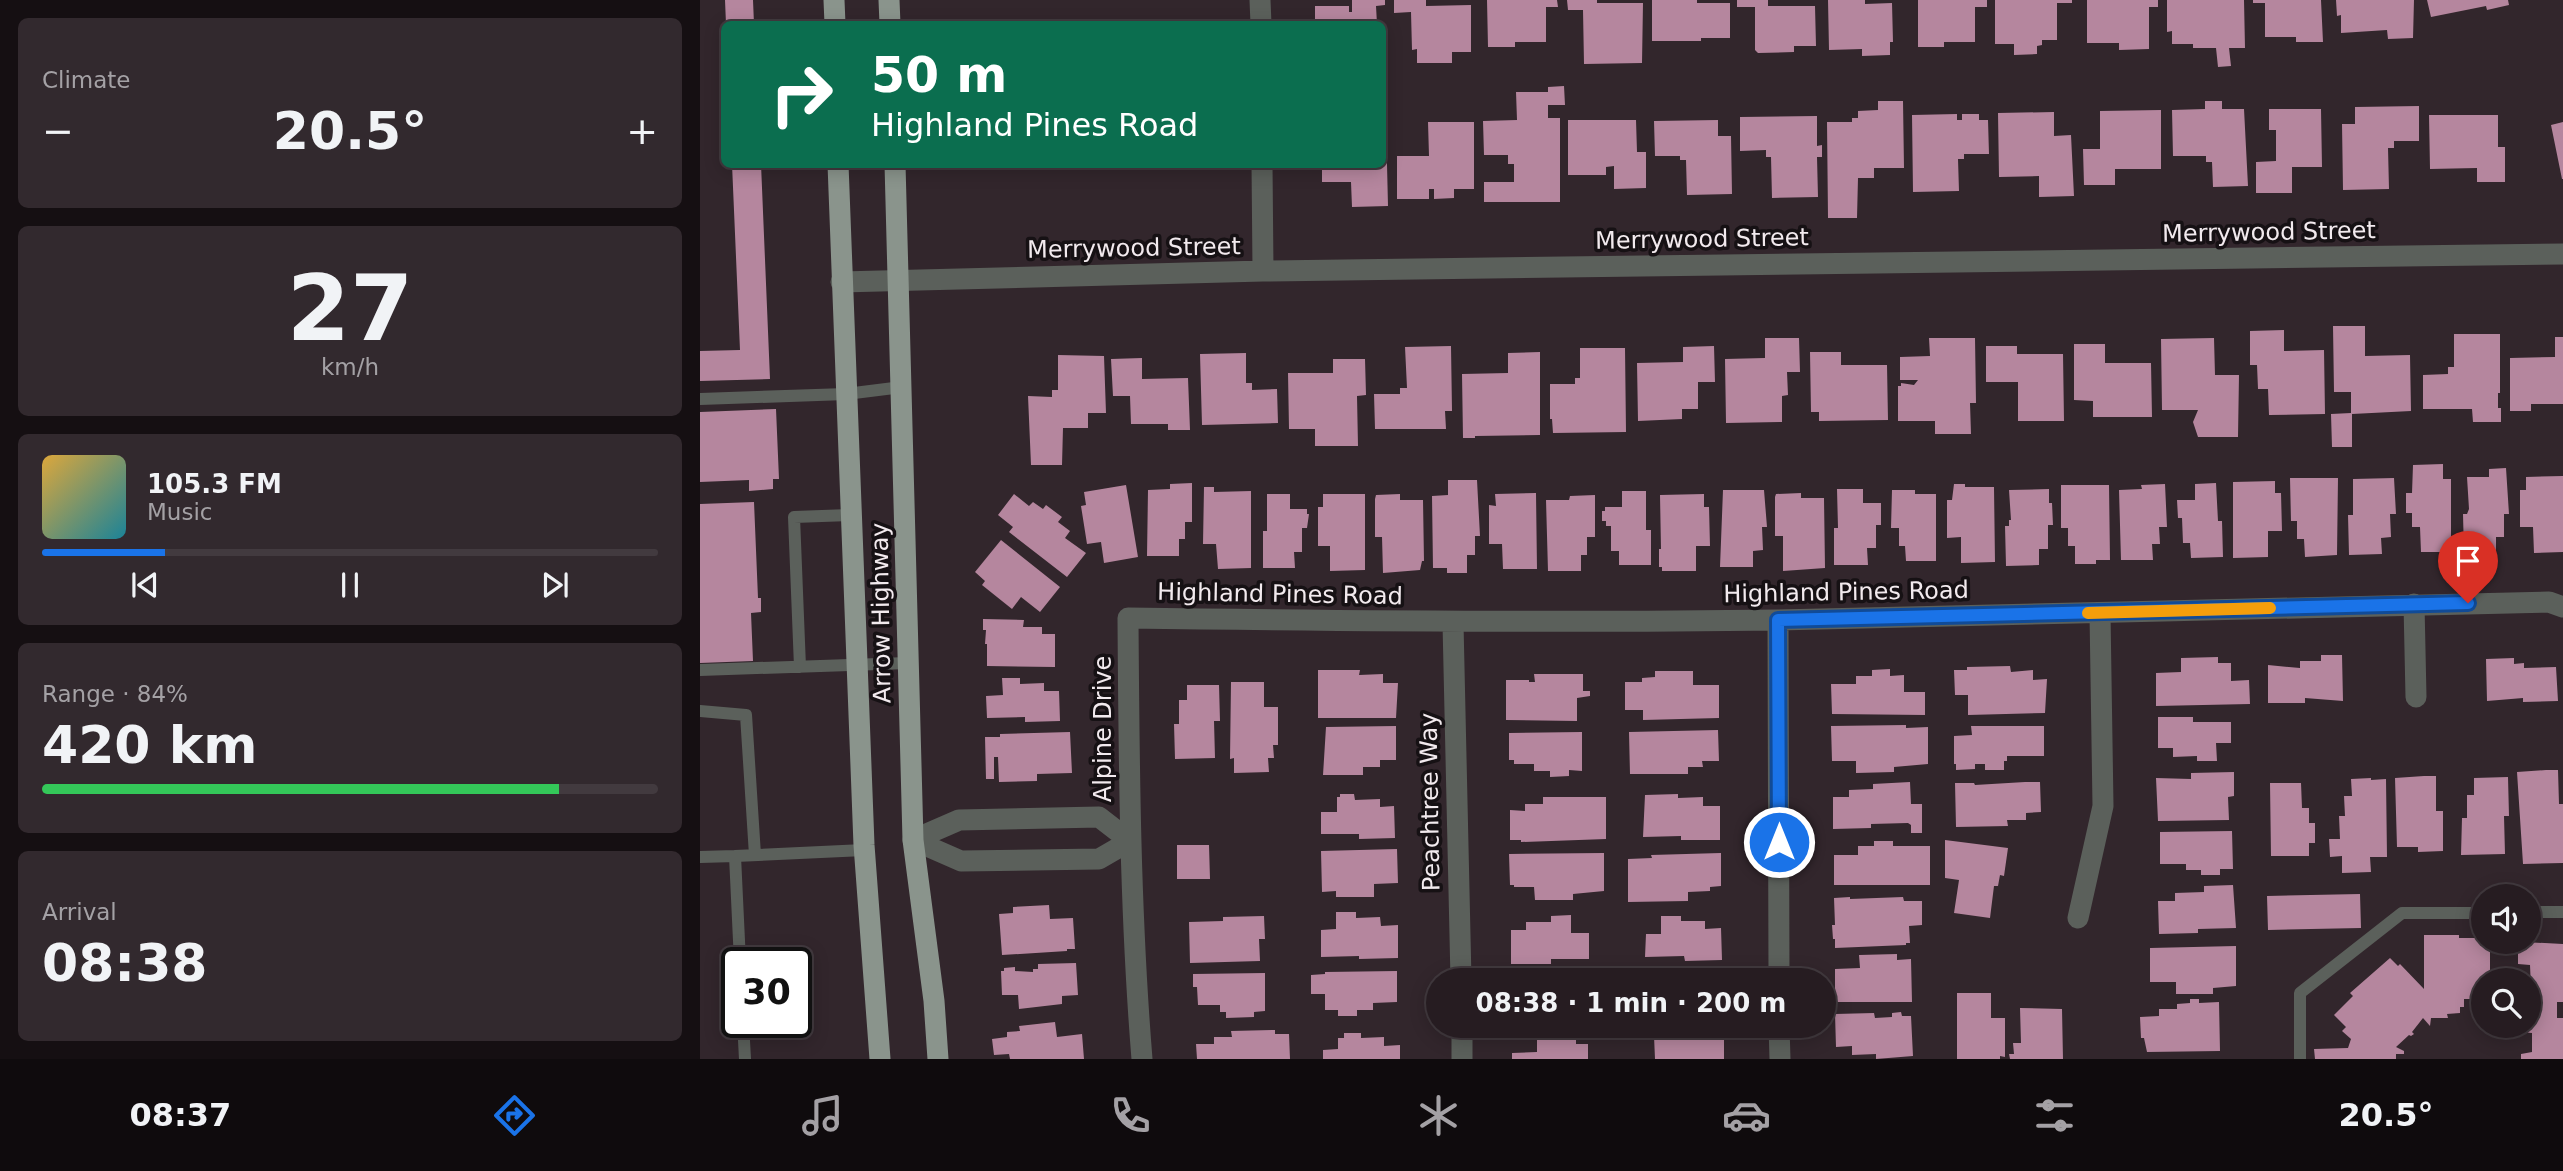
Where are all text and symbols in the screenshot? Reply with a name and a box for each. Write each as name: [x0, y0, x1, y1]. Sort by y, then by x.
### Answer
text: 50 m: [871, 47, 1007, 104]
icon: right: [756, 49, 847, 140]
text: Climate: [42, 67, 131, 93]
text: 20.5°: [273, 101, 427, 161]
text: Highland Pines Road: [871, 106, 1198, 144]
text: −: [42, 109, 74, 153]
text: +: [626, 109, 658, 153]
street label: Merrywood Street: [2162, 216, 2376, 248]
street label: Merrywood Street: [1595, 223, 1809, 255]
street label: Merrywood Street: [1027, 232, 1241, 264]
text: 27: [287, 256, 413, 361]
text: km/h: [321, 354, 379, 380]
text: 105.3 FM: [147, 469, 282, 499]
text: Music: [147, 499, 212, 525]
street label: Arrow Highway: [865, 522, 897, 704]
pin: [2438, 531, 2498, 603]
icon: arrive: [2449, 542, 2487, 580]
icon: previous: [126, 566, 164, 604]
icon: pause: [331, 566, 369, 604]
icon: next: [536, 566, 574, 604]
street label: Highland Pines Road: [1723, 576, 1969, 608]
street label: Highland Pines Road: [1157, 578, 1403, 610]
street label: Alpine Drive: [1089, 656, 1117, 802]
text: Range · 84%: [42, 681, 188, 707]
street label: Peachtree Way: [1414, 713, 1446, 891]
text: 420 km: [42, 715, 257, 775]
position arrow: [1742, 805, 1816, 879]
map controls: [2471, 884, 2541, 1038]
button: sound: [2471, 884, 2541, 954]
text: Arrival: [42, 899, 117, 925]
text: 08:38: [42, 933, 208, 993]
speed limit sign: 30: [721, 947, 812, 1038]
button: search: [2471, 968, 2541, 1038]
text: 08:38 · 1 min · 200 m: [1476, 988, 1786, 1018]
icon: directions: [490, 1091, 539, 1140]
icon: music: [798, 1091, 847, 1140]
icon: phone: [1106, 1091, 1155, 1140]
icon: climate: [1414, 1091, 1463, 1140]
icon: car: [1722, 1091, 1771, 1140]
icon: filters: [2030, 1091, 2079, 1140]
text: 08:37: [130, 1096, 231, 1134]
text: 20.5°: [2338, 1096, 2433, 1134]

